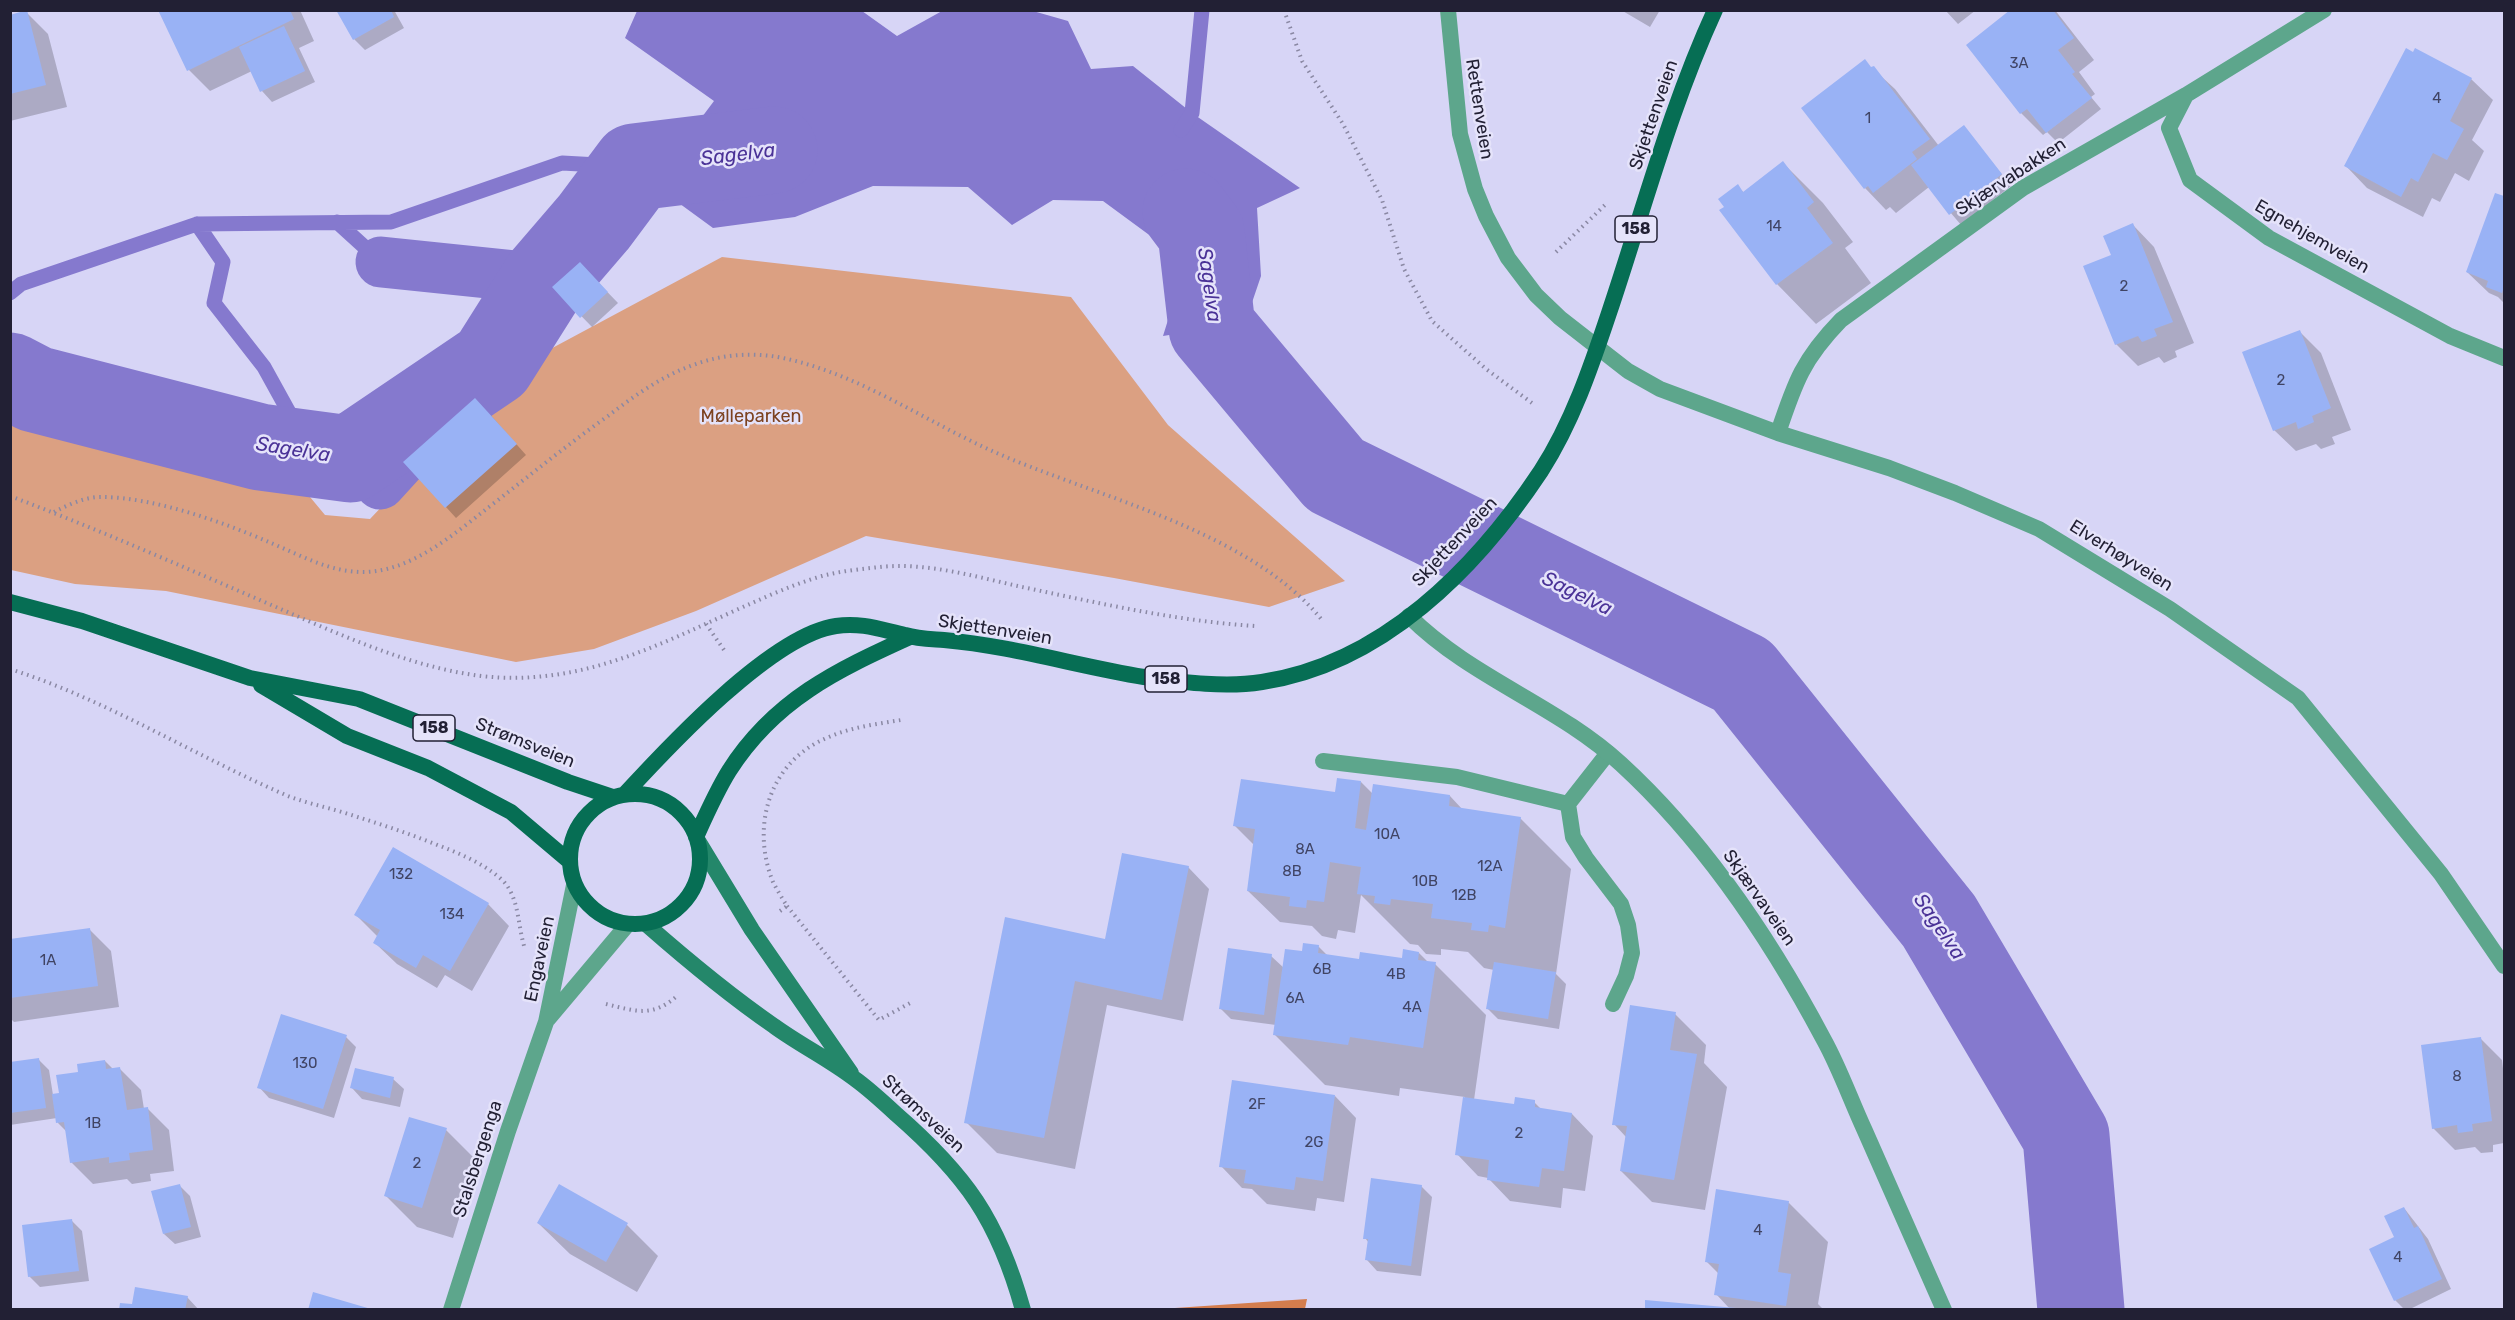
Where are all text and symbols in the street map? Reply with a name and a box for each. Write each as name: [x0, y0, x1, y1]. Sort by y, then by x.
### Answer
house number: 3A: [2009, 55, 2029, 73]
street label: Rettenveien: [1460, 57, 1498, 161]
street label: Skjettenveien: [1625, 57, 1683, 173]
house number: 4: [2432, 90, 2442, 108]
house number: 1: [1865, 110, 1871, 128]
street label: Skjærvabakken: [1952, 133, 2070, 221]
water label: Sagelva: [699, 139, 777, 171]
street label: Egnehjemveien: [2251, 195, 2373, 279]
road number: 158: [1615, 216, 1657, 242]
house number: 14: [1766, 218, 1782, 236]
water label: Sagelva: [1192, 246, 1226, 324]
house number: 2: [2120, 278, 2128, 296]
house number: 2: [2277, 372, 2285, 390]
park label: Mølleparken: [701, 406, 801, 428]
water label: Sagelva: [254, 432, 332, 468]
street label: Skjettenveien: [1408, 493, 1502, 591]
street label: Elverhøyveien: [2065, 516, 2177, 596]
water label: Sagelva: [1538, 567, 1616, 621]
street label: Skjettenveien: [937, 610, 1053, 650]
road number: 158: [1145, 666, 1187, 692]
street label: Strømsveien: [472, 713, 578, 773]
road number: 158: [413, 715, 455, 741]
house number: 10A: [1374, 826, 1400, 844]
house number: 8A: [1295, 841, 1315, 859]
street label: Skjærvaveien: [1718, 846, 1800, 950]
house number: 12A: [1477, 858, 1503, 876]
house number: 8B: [1282, 863, 1302, 881]
house number: 132: [389, 866, 413, 884]
house number: 10B: [1412, 873, 1438, 891]
house number: 12B: [1451, 887, 1477, 905]
water label: Sagelva: [1908, 889, 1970, 965]
house number: 134: [440, 906, 464, 924]
street label: Engaveien: [520, 914, 560, 1004]
house number: 1A: [40, 952, 56, 970]
house number: 6B: [1312, 961, 1332, 979]
house number: 4B: [1386, 966, 1406, 984]
house number: 6A: [1285, 990, 1305, 1008]
house number: 4A: [1402, 999, 1422, 1017]
house number: 130: [293, 1055, 317, 1073]
house number: 8: [2452, 1068, 2462, 1086]
street label: Strømsveien: [877, 1070, 969, 1158]
house number: 2F: [1248, 1096, 1266, 1114]
street label: Stalsbergenga: [449, 1098, 507, 1220]
house number: 1B: [85, 1115, 101, 1133]
house number: 2: [1515, 1125, 1523, 1143]
house number: 2G: [1304, 1134, 1324, 1152]
house number: 2: [413, 1155, 421, 1173]
house number: 4: [1753, 1222, 1763, 1240]
house number: 4: [2393, 1249, 2403, 1267]

